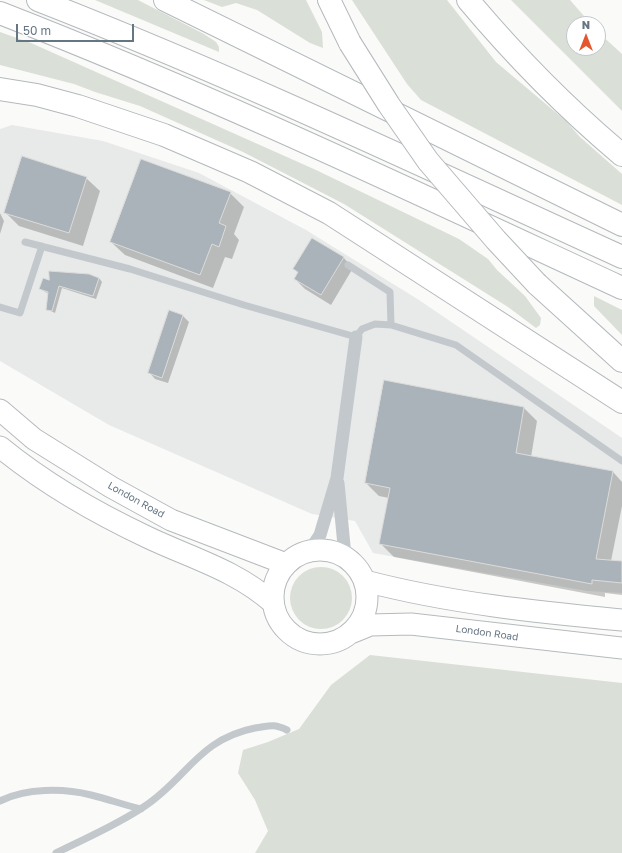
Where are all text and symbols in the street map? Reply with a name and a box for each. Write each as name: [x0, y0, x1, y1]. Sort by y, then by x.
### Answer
scale bar: [18, 16, 136, 42]
north arrow: [566, 16, 606, 56]
text: N: [582, 18, 590, 31]
text: 50 m: [23, 23, 51, 38]
street label: London Road: [106, 479, 166, 521]
street label: London Road: [455, 623, 519, 643]

